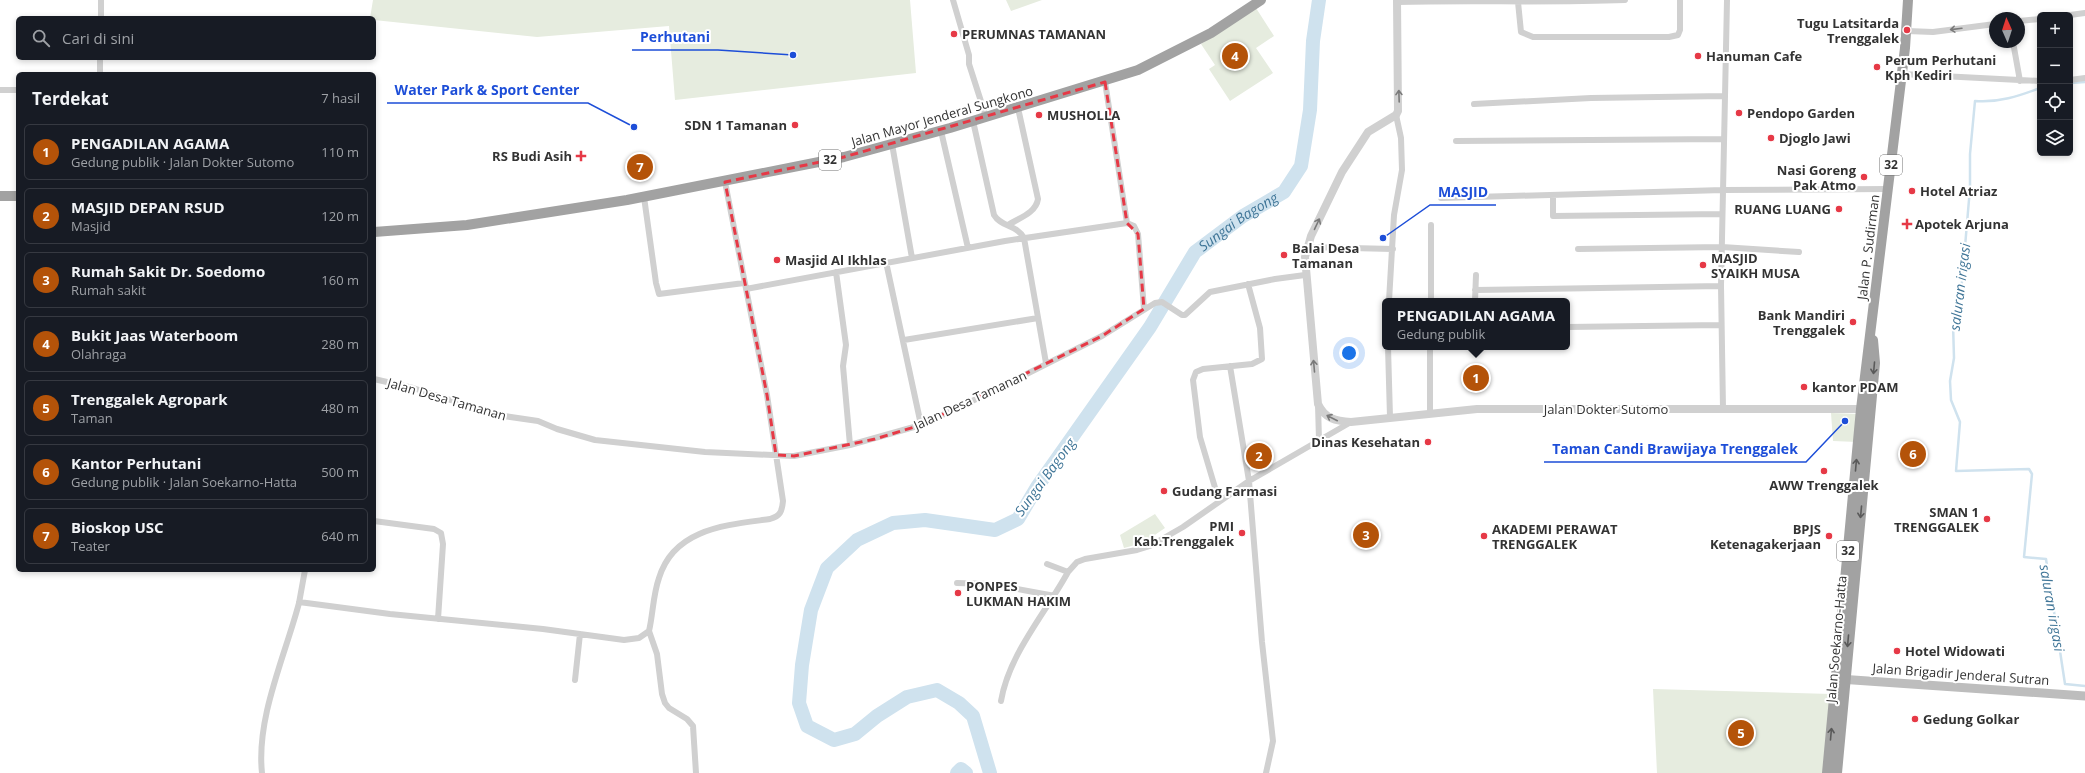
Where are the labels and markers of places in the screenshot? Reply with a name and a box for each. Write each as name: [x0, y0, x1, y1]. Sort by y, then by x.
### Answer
place label: Tugu Latsitarda Trenggalek: [1797, 14, 1900, 47]
callout: Perhutani: [632, 24, 718, 50]
place label: PERUMNAS TAMANAN: [962, 25, 1106, 43]
marker: Tugu Latsitarda Trenggalek: [1902, 25, 1912, 35]
marker: PERUMNAS TAMANAN: [949, 29, 959, 39]
pin: 4: [1222, 41, 1248, 71]
place label: Hanuman Cafe: [1706, 47, 1803, 65]
marker: Hanuman Cafe: [1693, 51, 1703, 61]
place label: Perum Perhutani Kph Kediri: [1885, 51, 1996, 84]
marker: Perum Perhutani Kph Kediri: [1872, 62, 1882, 72]
callout: Water Park & Sport Center: [387, 77, 588, 103]
place label: Pendopo Garden: [1747, 104, 1855, 122]
place label: MUSHOLLA: [1047, 106, 1120, 124]
marker: Pendopo Garden: [1734, 108, 1744, 118]
marker: MUSHOLLA: [1034, 110, 1044, 120]
place label: SDN 1 Tamanan: [685, 116, 787, 134]
marker: SDN 1 Tamanan: [790, 120, 800, 130]
place label: Djoglo Jawi: [1779, 129, 1851, 147]
marker: Djoglo Jawi: [1766, 133, 1776, 143]
place label: RS Budi Asih: [492, 147, 572, 165]
marker: RS Budi Asih: [575, 150, 587, 162]
pin: 7: [627, 152, 653, 182]
place label: Nasi Goreng Pak Atmo: [1777, 161, 1857, 194]
marker: Nasi Goreng Pak Atmo: [1859, 172, 1869, 182]
callout: MASJID: [1430, 179, 1496, 205]
place label: Hotel Atriaz: [1920, 182, 1997, 200]
marker: Hotel Atriaz: [1907, 186, 1917, 196]
place label: RUANG LUANG: [1734, 200, 1831, 218]
marker: RUANG LUANG: [1834, 204, 1844, 214]
place label: Apotek Arjuna: [1915, 215, 2009, 233]
marker: Apotek Arjuna: [1902, 219, 1912, 229]
place label: Balai Desa Tamanan: [1292, 239, 1359, 272]
place label: MASJID SYAIKH MUSA: [1711, 249, 1800, 282]
marker: Balai Desa Tamanan: [1279, 250, 1289, 260]
place label: Masjid Al Ikhlas: [785, 251, 887, 269]
marker: Masjid Al Ikhlas: [772, 255, 782, 265]
marker: MASJID SYAIKH MUSA: [1698, 260, 1708, 270]
place label: Bank Mandiri Trenggalek: [1758, 306, 1846, 339]
marker: Bank Mandiri Trenggalek: [1848, 317, 1858, 327]
pin: 1: [1463, 363, 1489, 393]
place label: kantor PDAM: [1812, 378, 1898, 396]
marker: kantor PDAM: [1799, 382, 1809, 392]
place label: Dinas Kesehatan: [1311, 433, 1420, 451]
callout: Taman Candi Brawijaya Trenggalek: [1544, 436, 1806, 462]
marker: Dinas Kesehatan: [1423, 437, 1433, 447]
pin: 6: [1900, 439, 1926, 469]
pin: 2: [1246, 441, 1272, 471]
marker: AWW Trenggalek: [1819, 466, 1829, 476]
place label: AWW Trenggalek: [1769, 476, 1880, 494]
place label: Gudang Farmasi: [1172, 482, 1277, 500]
marker: Gudang Farmasi: [1159, 486, 1169, 496]
place label: SMAN 1 TRENGGALEK: [1894, 503, 1979, 536]
marker: SMAN 1 TRENGGALEK: [1982, 514, 1992, 524]
place label: PMI Kab.Trenggalek: [1134, 517, 1235, 550]
pin: 3: [1353, 520, 1379, 550]
place label: AKADEMI PERAWAT TRENGGALEK: [1492, 520, 1618, 553]
place label: BPJS Ketenagakerjaan: [1710, 520, 1821, 553]
marker: PMI Kab.Trenggalek: [1237, 528, 1247, 538]
marker: AKADEMI PERAWAT TRENGGALEK: [1479, 531, 1489, 541]
marker: BPJS Ketenagakerjaan: [1824, 531, 1834, 541]
place label: PONPES LUKMAN HAKIM: [966, 577, 1071, 610]
marker: PONPES LUKMAN HAKIM: [953, 588, 963, 598]
place label: Hotel Widowati: [1905, 642, 2005, 660]
marker: Hotel Widowati: [1892, 646, 1902, 656]
place label: Gedung Golkar: [1923, 710, 2019, 728]
marker: Gedung Golkar: [1910, 714, 1920, 724]
pin: 5: [1728, 718, 1754, 748]

